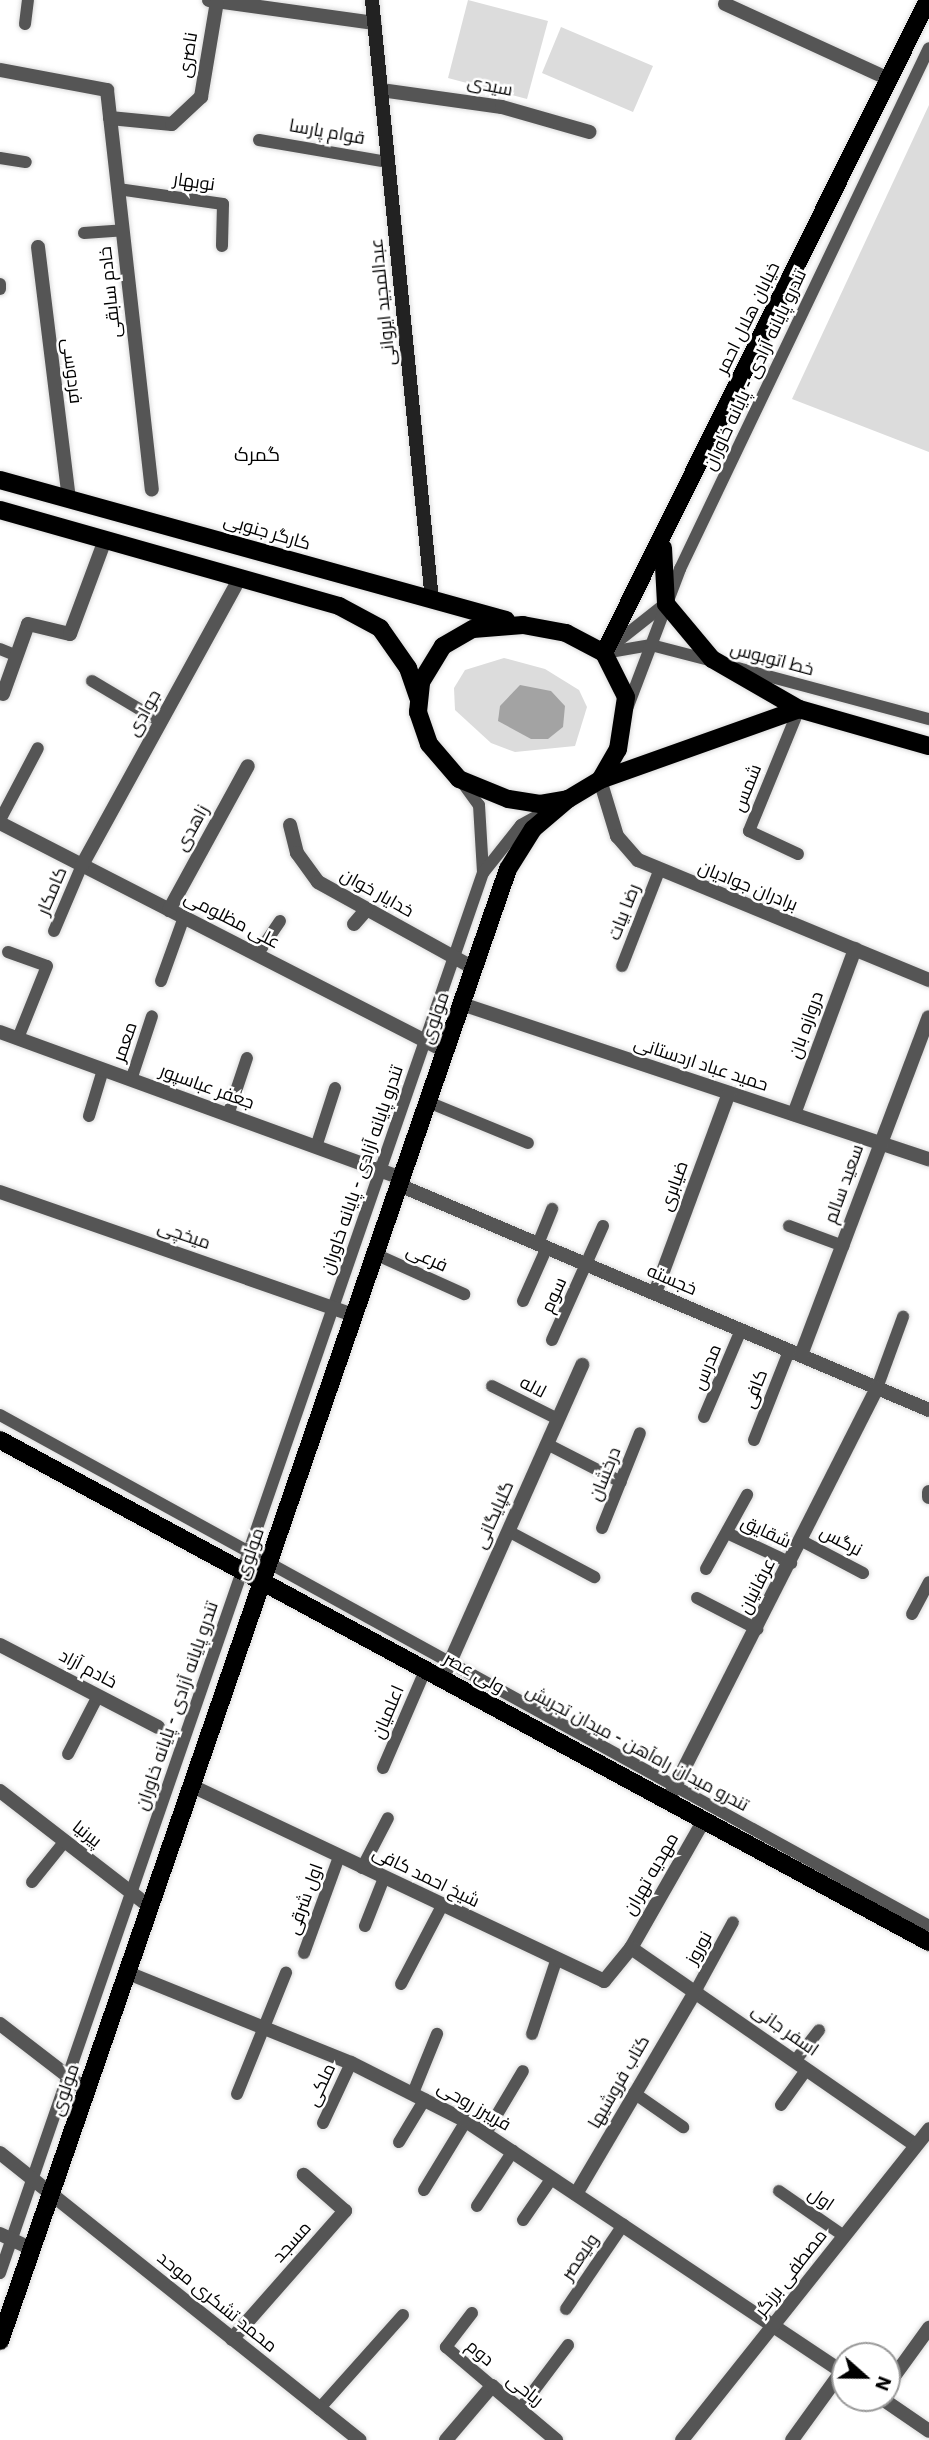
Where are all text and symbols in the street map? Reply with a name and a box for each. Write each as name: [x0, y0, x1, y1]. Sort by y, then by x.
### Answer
street label: ناصری: [174, 31, 202, 79]
street label: سیدی: [465, 71, 515, 101]
street label: قوام پارسا: [287, 115, 367, 149]
street label: نوبهار: [172, 168, 216, 196]
street label: عبدالمجید ایروانی: [366, 237, 400, 367]
street label: خادم سابقی: [94, 245, 126, 339]
street label: خیابان هلال احمر: [712, 258, 784, 378]
street label: تندرو پایانه آزادی - پایانه خاوران: [699, 266, 811, 474]
street label: فردوسی: [57, 337, 87, 405]
district label: گمرک: [234, 444, 280, 466]
street label: کارگر جنوبی: [221, 509, 313, 555]
street label: خط اتوبوس: [728, 637, 816, 681]
street label: جوادی: [122, 686, 166, 740]
street label: شمس: [728, 761, 766, 815]
street label: زاهدی: [171, 801, 213, 855]
street label: برادران جوادیان: [695, 856, 801, 916]
street label: کامکار: [32, 864, 72, 918]
street label: خدایار خوان: [336, 864, 418, 922]
street label: رضا بیات: [603, 881, 645, 943]
street label: علی مظلومی: [180, 887, 284, 953]
street label: مولوی: [416, 989, 454, 1047]
street label: دروازه بان: [784, 989, 828, 1061]
street label: معمر: [108, 1019, 142, 1065]
street label: حمید عباد اردستانی: [631, 1032, 771, 1096]
street label: جعفر عباسپور: [157, 1060, 257, 1114]
street label: تندرو پایانه آزادی - پایانه خاوران: [316, 1063, 408, 1277]
street label: سعید سالم: [820, 1142, 868, 1226]
street label: ضیابری: [655, 1158, 693, 1214]
street label: میخچی: [155, 1216, 213, 1254]
street label: فرعی: [403, 1239, 451, 1277]
street label: خجسته: [644, 1260, 700, 1300]
street label: سوم: [536, 1274, 572, 1316]
street label: مدرس: [688, 1341, 726, 1393]
street label: کافی: [738, 1367, 772, 1411]
street label: لاله: [516, 1371, 550, 1403]
street label: درخشان: [584, 1444, 626, 1504]
street label: گلپایگانی: [470, 1478, 518, 1552]
street label: شقایق: [738, 1511, 794, 1553]
street label: نرگس: [816, 1521, 866, 1561]
street label: مولوی: [231, 1525, 269, 1583]
street label: عرفانیان: [734, 1555, 780, 1617]
street label: تندرو پایانه آزادی - پایانه خاوران: [131, 1599, 223, 1813]
street label: خادم آزاد: [55, 1645, 121, 1693]
street label: ولی عصر: [440, 1648, 508, 1698]
street label: تندرو میدان راه‌آهن - میدان تجریش: [522, 1680, 752, 1816]
street label: اعلمیان: [367, 1682, 409, 1742]
street label: پیرنیا: [68, 1816, 106, 1852]
street label: مهدیه تهران: [619, 1829, 683, 1919]
street label: شیخ احمد کافی: [369, 1842, 483, 1912]
street label: اول شرقی: [282, 1860, 328, 1938]
street label: نوروز: [681, 1928, 717, 1968]
street label: اسفر جانی: [747, 1999, 823, 2061]
street label: کتاب فروشیها: [584, 2032, 654, 2132]
street label: ملکی: [302, 2060, 340, 2110]
street label: مولوی: [46, 2061, 84, 2119]
street label: فریبرز روحی: [433, 2076, 515, 2136]
street label: اول: [804, 2183, 838, 2215]
street label: مسجد: [268, 2217, 316, 2267]
street label: مصطفی برزگر: [750, 2225, 832, 2321]
street label: ولیعصر: [557, 2230, 603, 2284]
street label: محمد تشکری موحد: [153, 2247, 281, 2357]
street label: دوم: [462, 2335, 498, 2371]
north arrow: [831, 2342, 901, 2412]
street label: ریاحی: [502, 2369, 548, 2411]
text: N: [870, 2373, 897, 2395]

